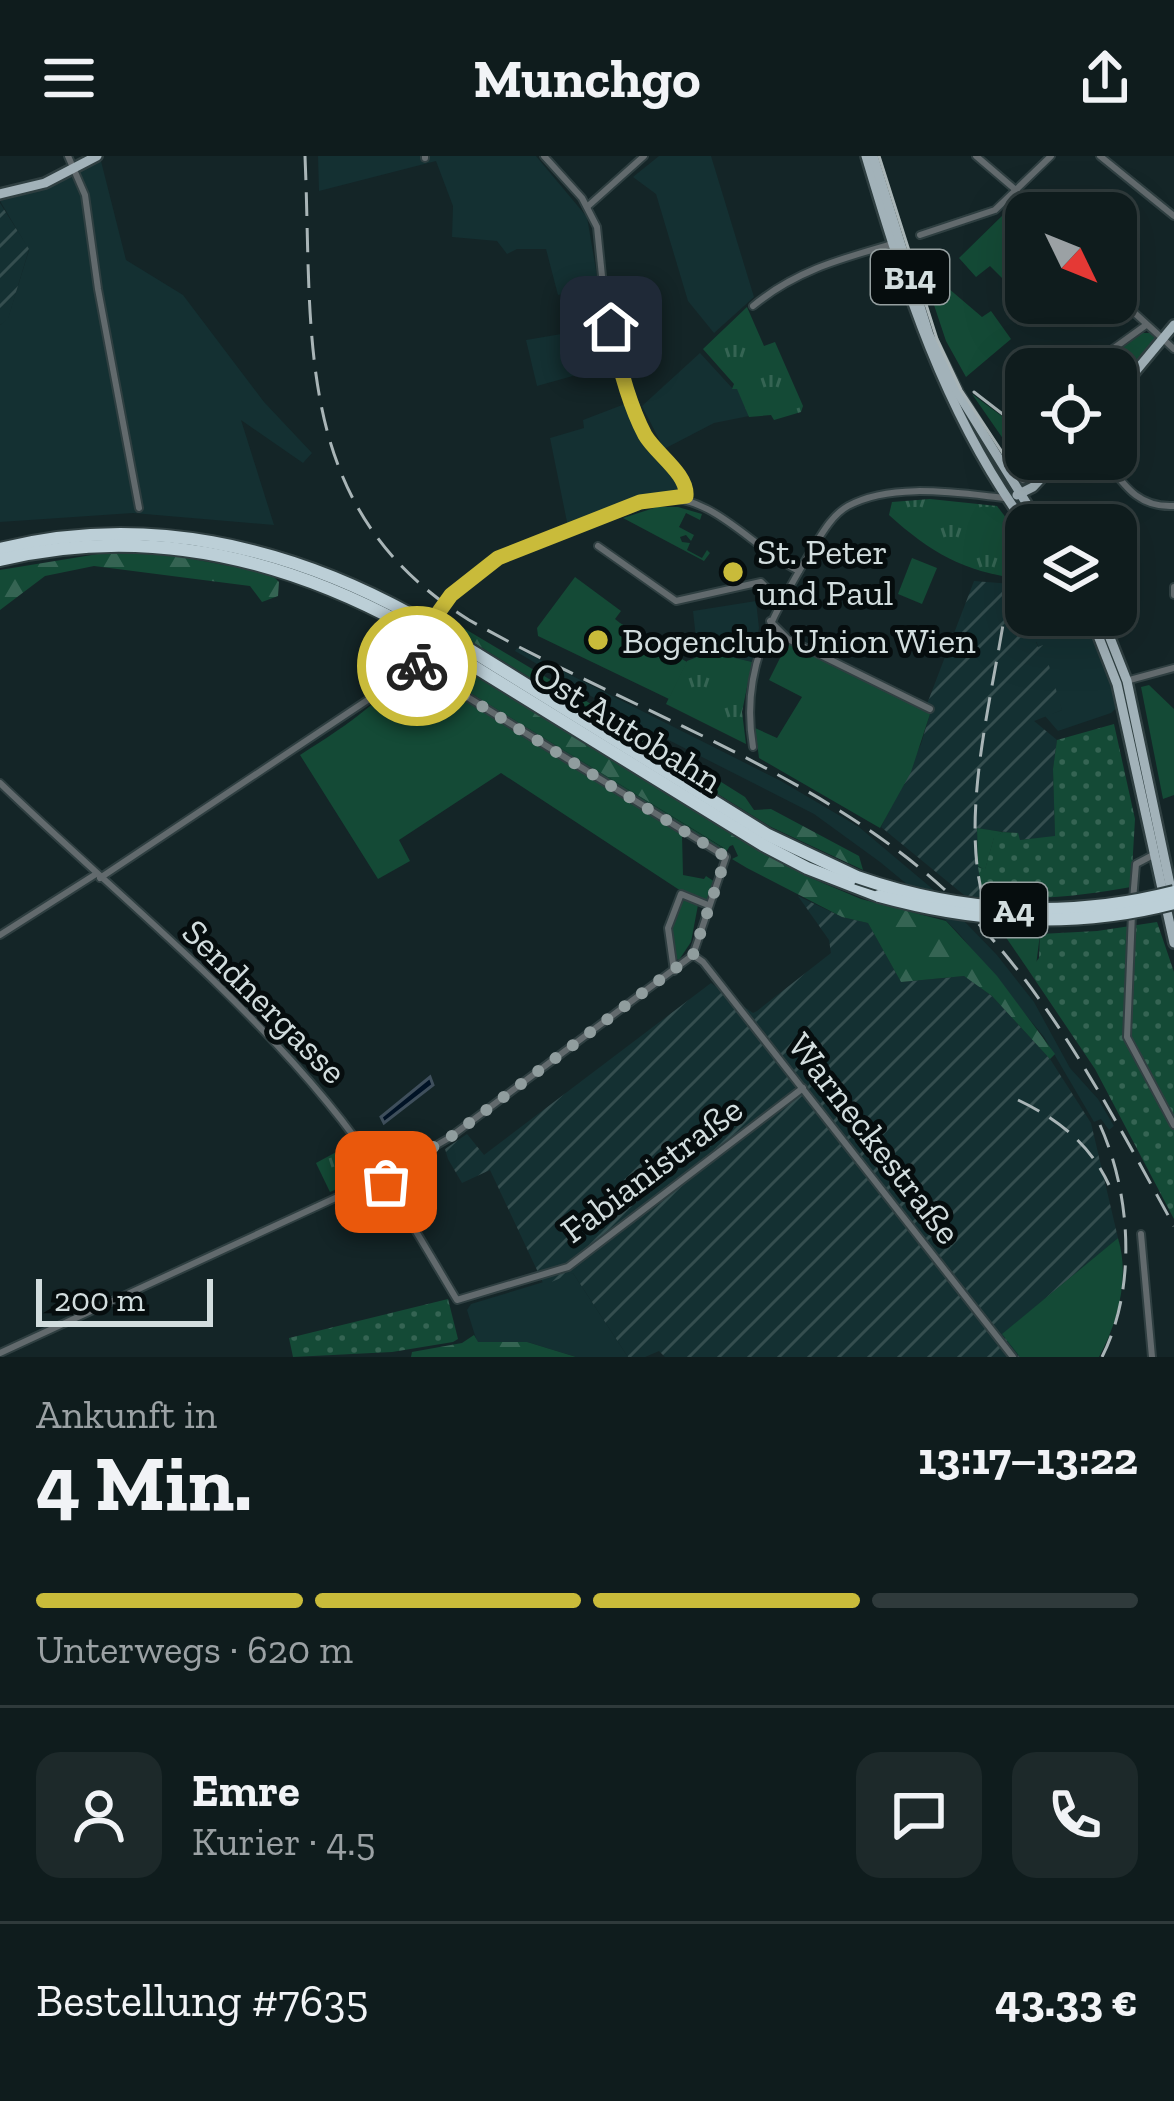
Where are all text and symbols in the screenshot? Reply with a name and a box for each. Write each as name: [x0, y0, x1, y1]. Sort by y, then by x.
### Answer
icon: menu: [36, 45, 102, 111]
icon: share: [1072, 45, 1138, 111]
text: Munchgo: [474, 46, 700, 111]
north arrow: [1005, 192, 1137, 324]
map controls: [1005, 192, 1137, 636]
road number: B14: [871, 250, 949, 304]
pin: [560, 276, 662, 378]
icon: home: [578, 294, 644, 360]
button: locate: [1005, 348, 1137, 480]
button: layers: [1005, 504, 1137, 636]
place label: St. Peter und Paul: [757, 530, 893, 614]
marker: St. Peter und Paul: [720, 559, 746, 585]
courier: [357, 606, 477, 726]
place label: Bogenclub Union Wien: [622, 619, 976, 662]
marker: Bogenclub Union Wien: [585, 627, 611, 653]
icon: bike: [384, 633, 450, 699]
street label: Ost Autobahn: [525, 651, 730, 802]
road number: A4: [981, 883, 1047, 937]
street label: Sendnergasse: [174, 910, 356, 1092]
street label: Warneckestraße: [779, 1024, 970, 1252]
street label: Fabianistraße: [552, 1087, 751, 1252]
pin: [335, 1131, 437, 1233]
icon: bag: [353, 1149, 419, 1215]
scale bar: [36, 1273, 213, 1326]
text: 200 m: [54, 1280, 145, 1319]
text: Ankunft in: [36, 1391, 217, 1438]
text: 13:17–13:22: [918, 1432, 1138, 1486]
text: 4 Min.: [36, 1436, 252, 1530]
text: Unterwegs · 620 m: [36, 1626, 353, 1673]
button: person: [36, 1752, 162, 1878]
button: chat: [856, 1752, 982, 1878]
button: phone: [1012, 1752, 1138, 1878]
text: Emre: [192, 1764, 300, 1818]
text: Kurier · 4.5: [192, 1818, 375, 1865]
text: Bestellung #7635: [36, 1974, 368, 2028]
text: 43.33 €: [995, 1974, 1138, 2028]

